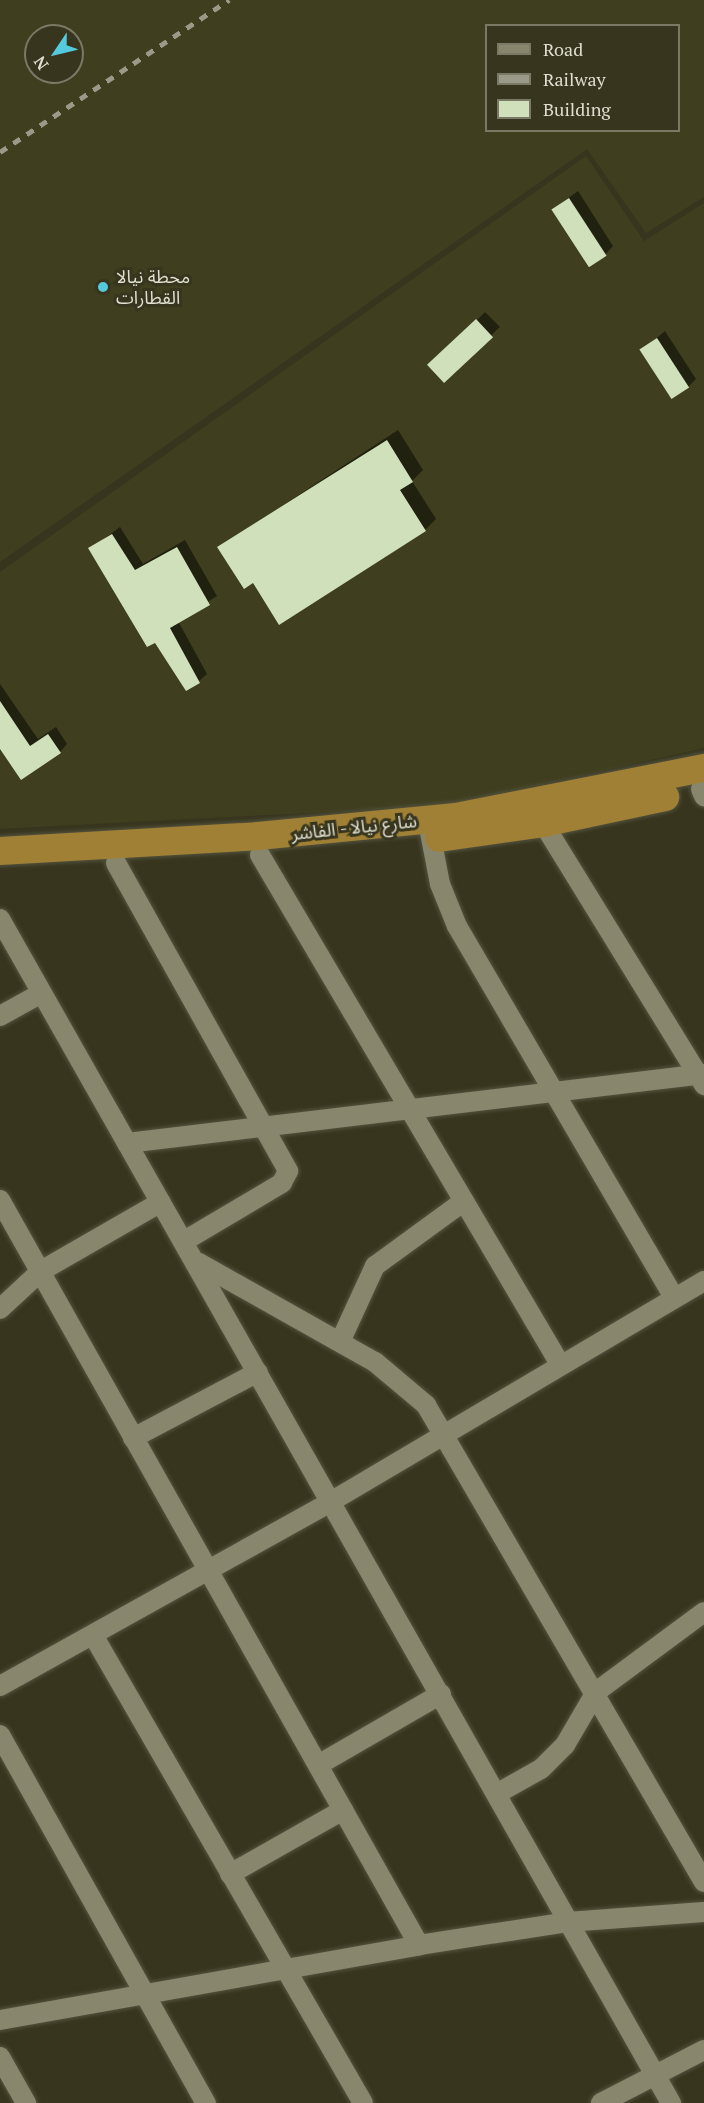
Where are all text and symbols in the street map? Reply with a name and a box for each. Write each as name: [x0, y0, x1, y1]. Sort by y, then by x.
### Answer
north arrow: [24, 24, 84, 84]
legend: [485, 24, 680, 132]
text: Road: [543, 37, 583, 61]
text: N: [28, 52, 53, 74]
text: Railway: [543, 67, 606, 91]
text: Building: [543, 97, 611, 121]
place label: محطة نيالا القطارات: [116, 266, 190, 308]
marker: محطة نيالا القطارات: [94, 278, 112, 296]
street label: شارع نيالا - الفاشر: [289, 810, 419, 844]

